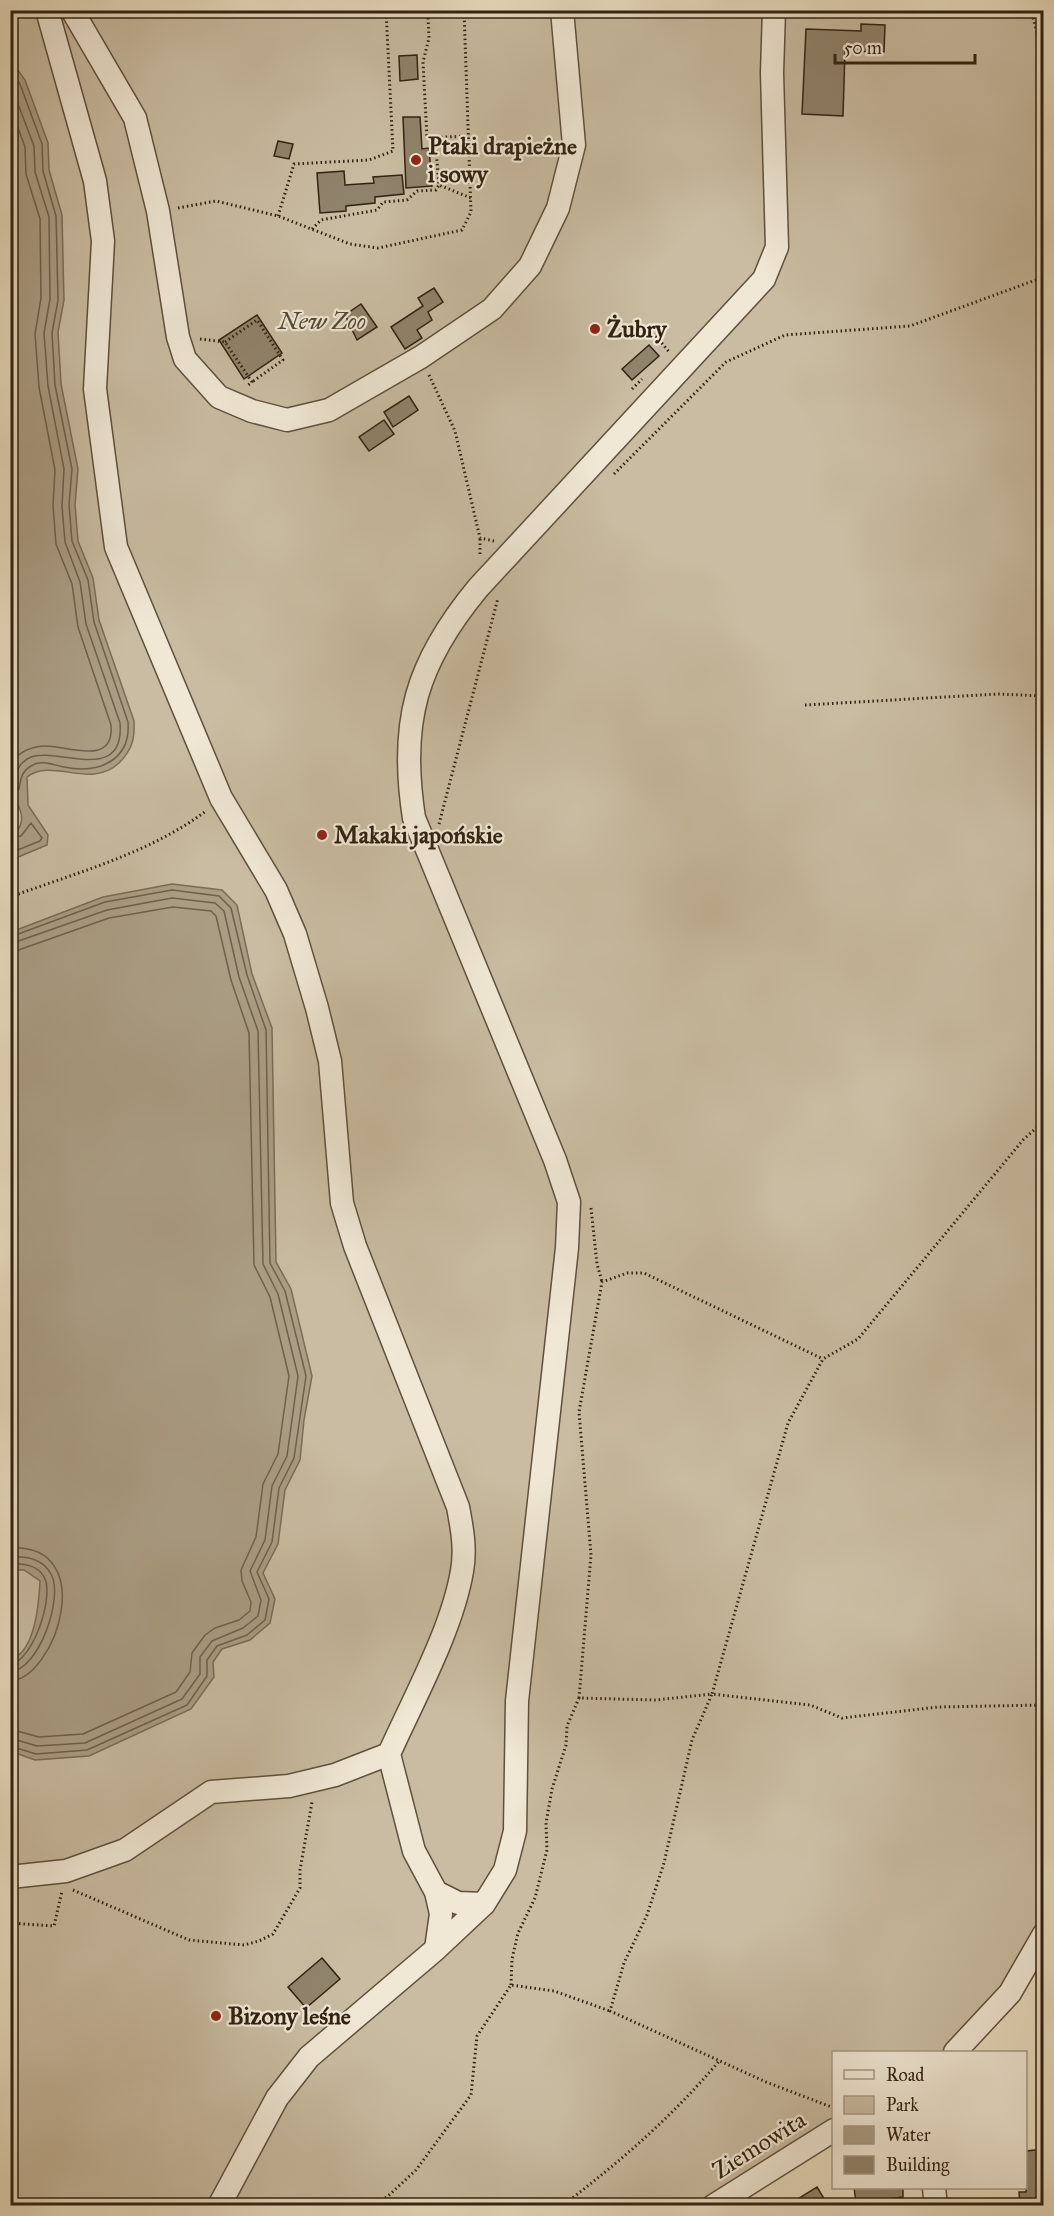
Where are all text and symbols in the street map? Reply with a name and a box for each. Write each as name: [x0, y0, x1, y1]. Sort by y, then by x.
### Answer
scale bar: [835, 27, 974, 65]
text: 50 m: [844, 37, 882, 59]
place label: Ptaki drapieżne i sowy: [428, 131, 577, 189]
marker: Ptaki drapieżne i sowy: [409, 153, 423, 167]
park label: New Zoo: [276, 306, 366, 336]
place label: Żubry: [607, 314, 668, 344]
marker: Żubry: [588, 322, 602, 336]
place label: Makaki japońskie: [334, 820, 503, 850]
marker: Makaki japońskie: [315, 828, 329, 842]
place label: Bizony leśne: [228, 2001, 351, 2031]
marker: Bizony leśne: [209, 2009, 223, 2023]
legend: [832, 2051, 1027, 2189]
text: Road: [886, 2064, 924, 2086]
text: Park: [886, 2094, 919, 2116]
street label: Ziemowita: [707, 2104, 812, 2185]
text: Water: [886, 2124, 931, 2146]
text: Building: [886, 2154, 950, 2177]

